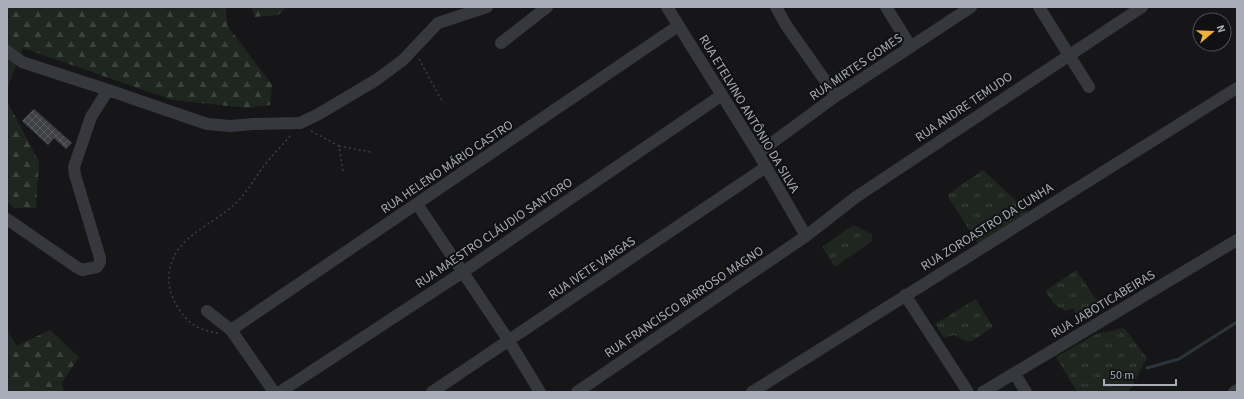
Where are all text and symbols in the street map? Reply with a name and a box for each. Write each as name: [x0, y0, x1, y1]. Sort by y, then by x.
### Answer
north arrow: [1192, 12, 1232, 52]
text: N: [1213, 23, 1229, 35]
street label: RUA MIRTES GOMES: [806, 29, 906, 105]
street label: RUA ETELVINO ANTÔNIO DA SILVA: [695, 32, 804, 197]
street label: RUA ANDRE TEMUDO: [912, 68, 1016, 146]
street label: RUA HELENO MÁRIO CASTRO: [377, 116, 517, 218]
street label: RUA MAESTRO CLÁUDIO SANTORO: [412, 173, 576, 293]
street label: RUA ZOROASTRO DA CUNHA: [917, 178, 1057, 275]
street label: RUA IVETE VARGAS: [545, 232, 639, 304]
street label: RUA FRANCISCO BARROSO MAGNO: [601, 242, 767, 362]
street label: RUA JABOTICABEIRAS: [1048, 266, 1159, 342]
scale bar: [1104, 361, 1176, 387]
text: 50 m: [1110, 367, 1134, 384]

